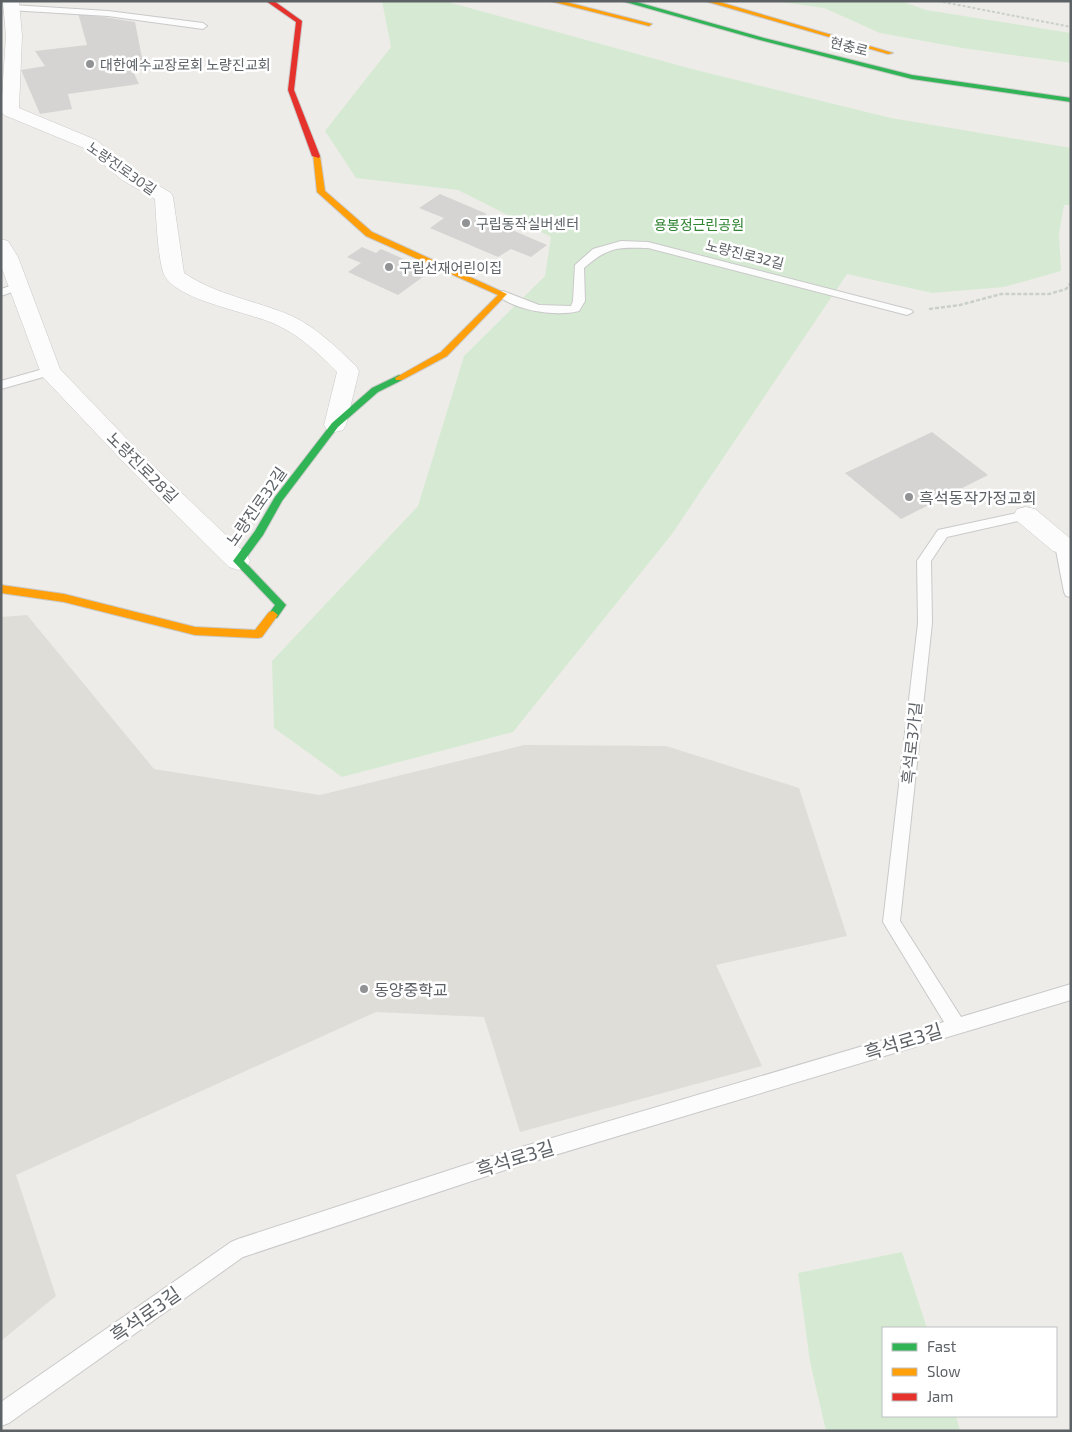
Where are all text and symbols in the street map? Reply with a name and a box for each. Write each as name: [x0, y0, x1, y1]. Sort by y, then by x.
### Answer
street label: 현충로: [828, 33, 870, 59]
place label: 대한예수교장로회 노량진교회: [100, 56, 271, 73]
marker: 대한예수교장로회 노량진교회: [84, 58, 96, 70]
street label: 노량진로30길: [84, 138, 160, 198]
place label: 구립동작실버센터: [476, 215, 579, 232]
park label: 용봉정근린공원: [654, 216, 744, 233]
marker: 구립동작실버센터: [460, 217, 472, 229]
street label: 노량진로32길: [704, 236, 786, 272]
place label: 구립선재어린이집: [399, 259, 502, 276]
marker: 구립선재어린이집: [383, 261, 395, 273]
street label: 노량진로28길: [104, 428, 182, 506]
street label: 노량진로32길: [222, 463, 290, 549]
place label: 흑석동작가정교회: [919, 488, 1037, 507]
marker: 흑석동작가정교회: [903, 491, 915, 503]
street label: 흑석로3가길: [897, 701, 925, 785]
place label: 동양중학교: [374, 980, 448, 999]
marker: 동양중학교: [358, 983, 370, 995]
street label: 흑석로3길: [861, 1018, 945, 1064]
street label: 흑석로3길: [473, 1135, 557, 1181]
street label: 흑석로3길: [105, 1281, 185, 1347]
legend: [882, 1327, 1057, 1417]
text: Fast: [927, 1337, 957, 1355]
text: Slow: [927, 1362, 961, 1380]
text: Jam: [927, 1387, 953, 1405]

